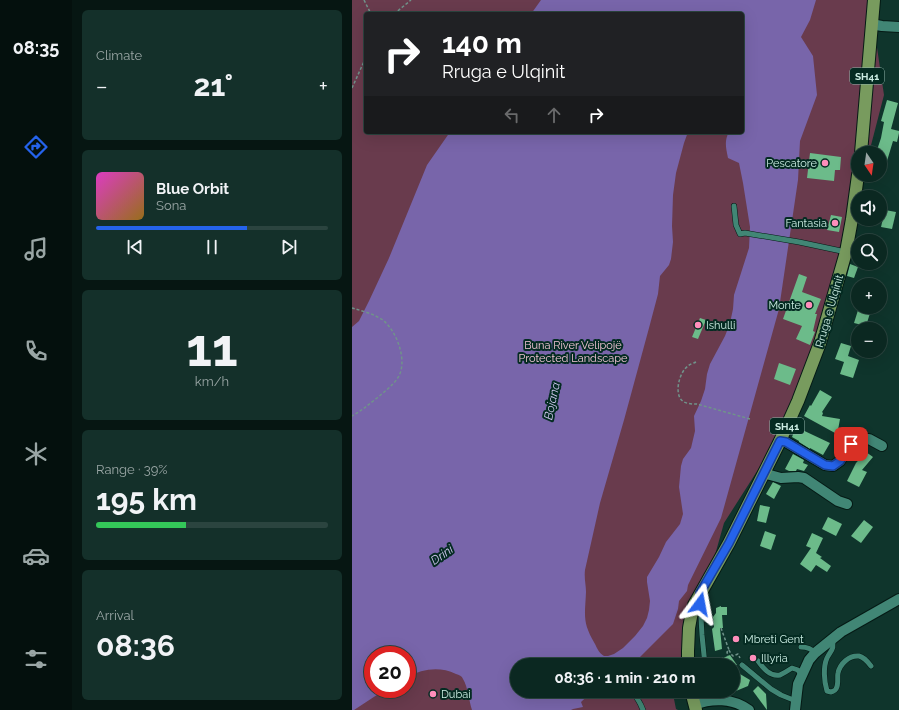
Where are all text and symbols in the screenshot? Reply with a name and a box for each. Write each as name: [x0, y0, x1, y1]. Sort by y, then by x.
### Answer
text: 140 m: [442, 27, 522, 60]
icon: right: [376, 28, 428, 80]
text: 08:35: [13, 37, 59, 58]
text: Climate: [96, 48, 142, 63]
text: Rruga e Ulqinit: [442, 61, 565, 82]
text: 21°: [194, 68, 233, 103]
road number: SH41: [850, 68, 884, 84]
text: −: [96, 73, 108, 99]
text: +: [319, 73, 328, 99]
icon: left: [501, 104, 523, 126]
icon: ahead: [543, 104, 565, 126]
icon: right: [585, 104, 607, 126]
icon: directions: [22, 133, 50, 161]
north arrow: [851, 146, 887, 182]
map controls: [851, 146, 887, 358]
place label: Pescatore: [766, 157, 818, 170]
marker: Pescatore: [820, 158, 830, 168]
text: Blue Orbit: [156, 180, 229, 198]
button: sound: [851, 190, 887, 226]
text: Sona: [156, 198, 186, 213]
place label: Fantasia: [785, 217, 827, 230]
marker: Fantasia: [830, 218, 840, 228]
button: search: [851, 234, 887, 270]
icon: music: [22, 235, 50, 263]
icon: previous: [124, 236, 146, 258]
icon: pause: [201, 236, 223, 258]
icon: next: [278, 236, 300, 258]
street label: Rruga e Ulqinit: [813, 273, 846, 349]
button: +: [851, 278, 887, 314]
place label: Monte: [768, 299, 802, 312]
marker: Monte: [804, 300, 814, 310]
text: 11: [186, 317, 238, 378]
place label: Ishulli: [706, 319, 735, 332]
marker: Ishulli: [693, 320, 703, 330]
button: −: [851, 322, 887, 358]
icon: phone: [22, 337, 50, 365]
park label: Buna River Velipojë Protected Landscape: [518, 339, 628, 365]
text: km/h: [195, 374, 229, 389]
water label: Bojana: [541, 381, 563, 421]
road number: SH41: [770, 418, 804, 434]
pin: [834, 427, 868, 461]
icon: arrive: [840, 433, 862, 455]
icon: climate: [22, 440, 50, 468]
text: Range · 39%: [96, 462, 168, 477]
text: 195 km: [96, 482, 197, 517]
icon: car: [22, 542, 50, 570]
water label: Drini: [428, 542, 456, 568]
position arrow: [679, 583, 721, 625]
text: Arrival: [96, 608, 134, 623]
text: 08:36: [96, 628, 175, 663]
place label: Mbreti Gent: [744, 633, 804, 646]
marker: Mbreti Gent: [731, 634, 741, 644]
icon: filters: [22, 645, 50, 673]
speed limit sign: 20: [364, 646, 416, 698]
place label: Illyria: [761, 652, 788, 665]
marker: Illyria: [748, 653, 758, 663]
text: 08:36 · 1 min · 210 m: [554, 669, 696, 687]
place label: Dubai: [441, 688, 471, 701]
marker: Dubai: [428, 689, 438, 699]

